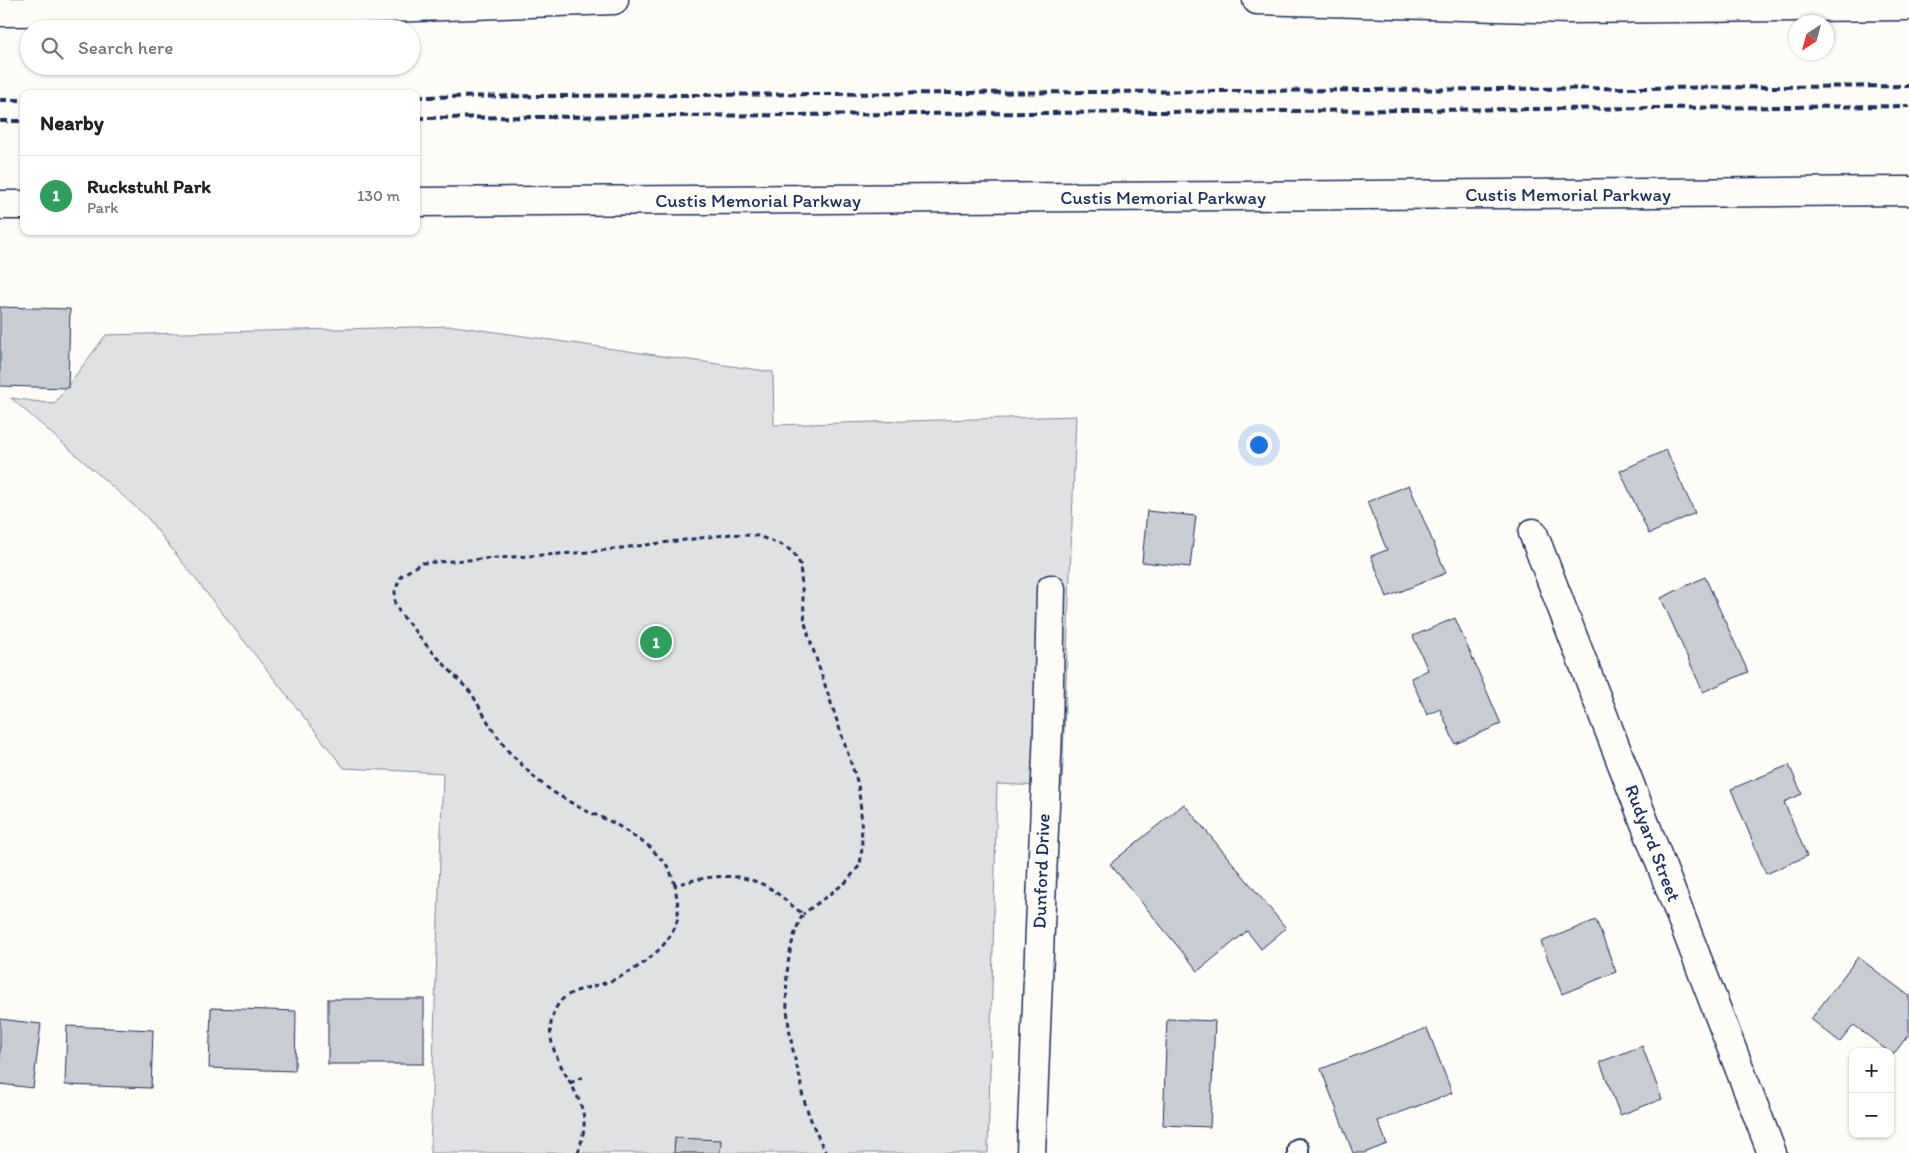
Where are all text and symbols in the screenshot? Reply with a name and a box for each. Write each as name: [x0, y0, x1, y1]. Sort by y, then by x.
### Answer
north arrow: [1789, 15, 1834, 60]
search box: [20, 20, 420, 75]
icon: search: [38, 34, 66, 62]
text: Search here: [78, 36, 173, 59]
text: Nearby: [40, 110, 104, 135]
text: Ruckstuhl Park: [87, 175, 211, 198]
street label: Custis Memorial Parkway: [1465, 183, 1671, 206]
text: 1: [52, 186, 60, 205]
text: 130 m: [357, 186, 400, 205]
street label: Custis Memorial Parkway: [1060, 186, 1266, 209]
street label: Custis Memorial Parkway: [655, 189, 861, 212]
text: Park: [87, 198, 118, 217]
your location: [1246, 432, 1272, 458]
pin: 1: [640, 623, 672, 661]
street label: Rudyard Street: [1620, 781, 1686, 905]
street label: Dunford Drive: [1027, 813, 1055, 929]
map controls: [1849, 1048, 1894, 1138]
button: +: [1849, 1048, 1894, 1093]
button: −: [1849, 1093, 1894, 1138]

